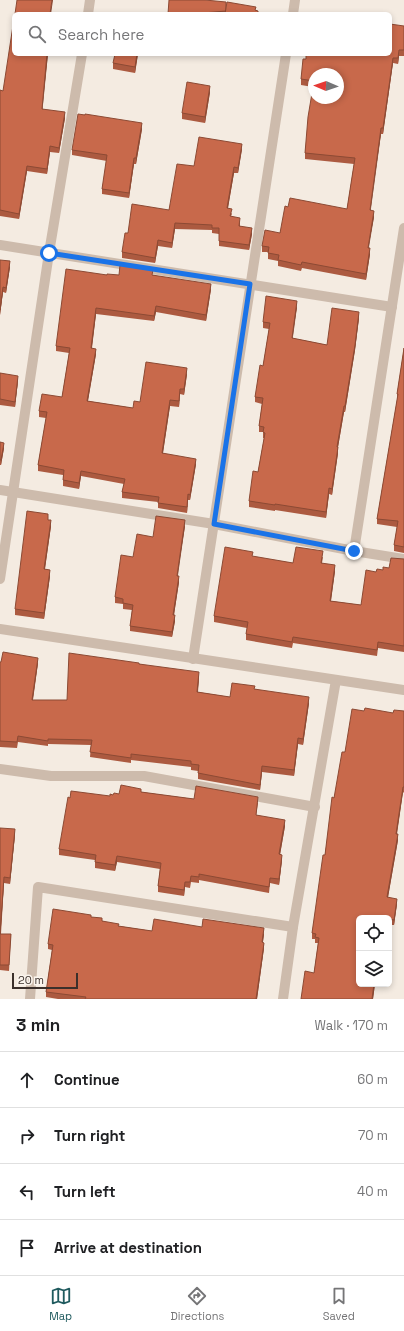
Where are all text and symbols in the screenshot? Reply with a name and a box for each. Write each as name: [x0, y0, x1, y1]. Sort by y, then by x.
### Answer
search box: [12, 12, 392, 56]
icon: search: [26, 23, 48, 45]
text: Search here: [58, 25, 144, 44]
north arrow: [308, 68, 344, 104]
route start: [40, 244, 58, 262]
route end: [345, 542, 363, 560]
map controls: [356, 915, 392, 987]
button: locate: [356, 915, 392, 951]
button: layers: [356, 951, 392, 987]
scale bar: [12, 971, 78, 990]
text: 20 m: [18, 973, 44, 987]
text: 3 min: [16, 1014, 60, 1036]
text: Walk · 170 m: [314, 1017, 388, 1034]
icon: ahead: [16, 1069, 38, 1091]
text: Continue: [54, 1070, 120, 1089]
text: 60 m: [357, 1071, 388, 1088]
icon: right: [16, 1125, 38, 1147]
text: Turn right: [54, 1126, 125, 1145]
text: 70 m: [358, 1127, 388, 1144]
icon: left: [16, 1181, 38, 1203]
text: Turn left: [54, 1182, 116, 1201]
text: 40 m: [357, 1183, 388, 1200]
icon: arrive: [16, 1237, 38, 1259]
text: Arrive at destination: [54, 1238, 202, 1257]
tab: Map: [49, 1285, 72, 1323]
tab: Directions: [170, 1285, 224, 1323]
tab: Saved: [323, 1285, 355, 1323]

